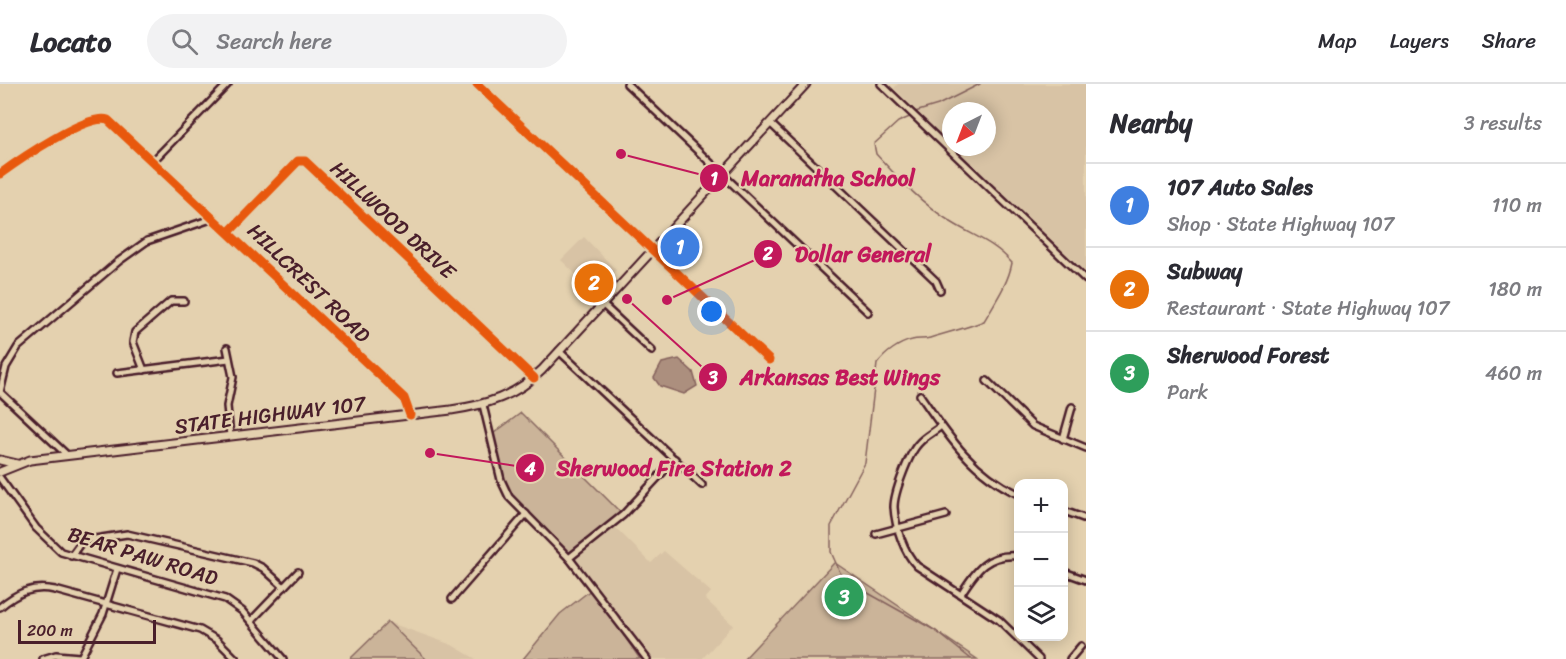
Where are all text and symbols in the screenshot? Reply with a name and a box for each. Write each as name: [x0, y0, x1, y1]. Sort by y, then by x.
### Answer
search box: [147, 14, 567, 68]
text: Locato: [30, 17, 111, 66]
text: Search here: [216, 22, 332, 61]
text: Map: [1318, 22, 1357, 60]
text: Layers: [1390, 22, 1449, 60]
text: Share: [1482, 22, 1536, 60]
icon: search: [168, 25, 201, 58]
text: Nearby: [1110, 100, 1192, 146]
north arrow: [942, 102, 996, 156]
text: 3 results: [1464, 106, 1542, 141]
street label: HILLWOOD DRIVE: [321, 151, 466, 290]
callout: Maranatha School: [699, 158, 927, 198]
text: Maranatha School: [740, 159, 917, 198]
text: 1: [710, 163, 718, 195]
text: 107 Auto Sales: [1167, 168, 1313, 207]
text: 1: [1125, 188, 1134, 223]
text: 110 m: [1492, 188, 1542, 223]
text: Shop · State Highway 107: [1167, 207, 1394, 242]
street label: HILLCREST ROAD: [238, 213, 380, 353]
pin: 1: [660, 224, 700, 270]
callout: Dollar General: [753, 234, 944, 274]
text: Dollar General: [795, 235, 932, 274]
text: 2: [762, 238, 774, 270]
text: Subway: [1167, 252, 1242, 291]
pin: 2: [574, 260, 614, 306]
text: 2: [1124, 272, 1135, 307]
text: 180 m: [1488, 272, 1542, 307]
text: Restaurant · State Highway 107: [1167, 291, 1449, 326]
your location: [697, 297, 726, 326]
text: Sherwood Forest: [1167, 336, 1329, 375]
text: 3: [1124, 356, 1135, 391]
text: 460 m: [1485, 356, 1542, 391]
callout: Arkansas Best Wings: [698, 357, 953, 397]
text: Arkansas Best Wings: [739, 358, 941, 397]
text: 3: [707, 362, 718, 394]
text: Park: [1167, 375, 1208, 410]
street label: STATE HIGHWAY 107: [172, 384, 370, 446]
callout: Sherwood Fire Station 2: [515, 448, 804, 488]
text: Sherwood Fire Station 2: [555, 449, 792, 488]
text: 4: [523, 453, 536, 485]
map controls: [1014, 479, 1068, 641]
button: +: [1014, 479, 1068, 533]
street label: BEAR PAW ROAD: [63, 515, 223, 597]
button: −: [1014, 533, 1068, 587]
pin: 3: [824, 574, 864, 620]
button: layers: [1014, 587, 1068, 641]
text: 200 m: [27, 616, 73, 645]
scale bar: [18, 617, 156, 644]

